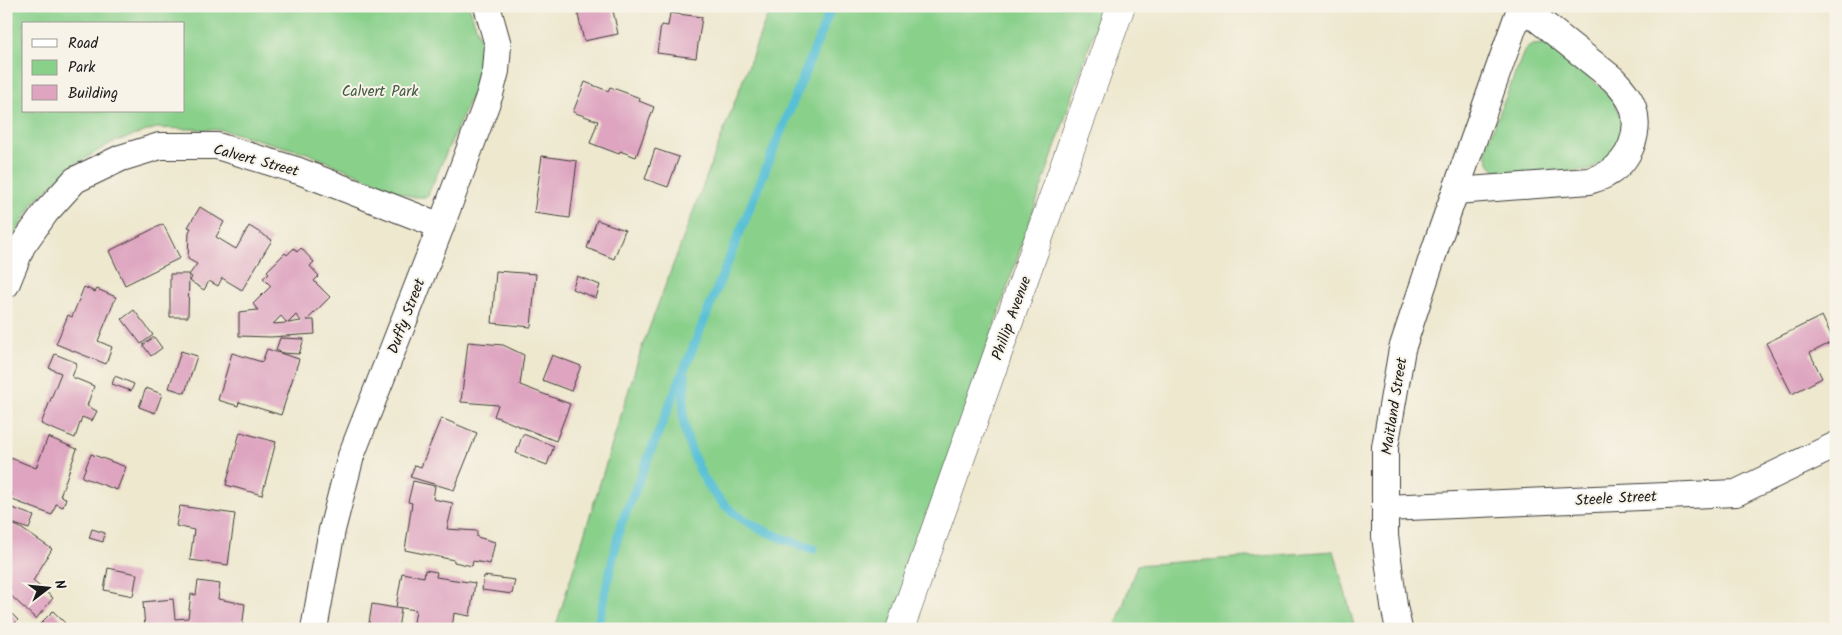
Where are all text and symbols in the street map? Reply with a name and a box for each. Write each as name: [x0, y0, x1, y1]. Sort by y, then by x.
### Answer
legend: [22, 22, 185, 112]
text: Road: [68, 32, 99, 56]
text: Park: [68, 56, 96, 80]
park label: Calvert Park: [342, 80, 419, 104]
text: Building: [68, 82, 118, 106]
street label: Calvert Street: [210, 138, 301, 184]
street label: Phillip Avenue: [986, 273, 1038, 364]
street label: Duffy Street: [382, 275, 432, 358]
street label: Maitland Street: [1375, 355, 1415, 457]
street label: Steele Street: [1575, 485, 1658, 513]
north arrow: [22, 562, 72, 612]
text: N: [48, 577, 71, 592]

